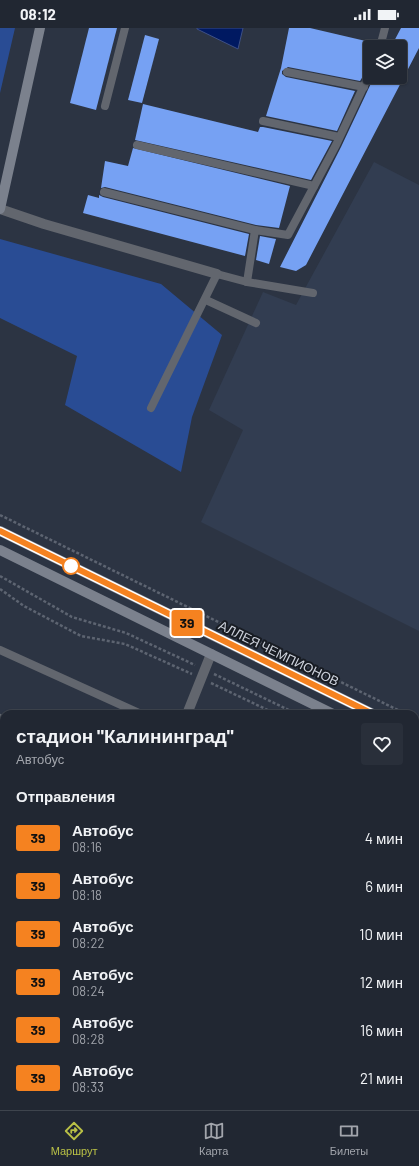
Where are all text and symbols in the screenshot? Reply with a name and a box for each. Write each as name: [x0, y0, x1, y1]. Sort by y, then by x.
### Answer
text: 08:12: [20, 5, 56, 23]
map controls: [363, 40, 407, 84]
button: layers: [363, 40, 407, 84]
unlabelled marker: [62, 557, 80, 575]
line badge: 39: [169, 610, 205, 636]
text: 39: [180, 614, 195, 631]
street label: АЛЛЕЯ ЧЕМПИОНОВ: [216, 617, 342, 689]
button: heart: [361, 723, 403, 765]
text: стадион "Калининград": [16, 724, 234, 747]
text: Автобус: [16, 751, 64, 767]
text: Отправления: [16, 787, 115, 805]
text: Автобус: [72, 821, 134, 839]
text: 39: [31, 829, 46, 846]
text: 4 мин: [365, 829, 403, 847]
text: 08:16: [72, 839, 102, 855]
text: Автобус: [72, 869, 134, 887]
text: 39: [31, 877, 46, 894]
text: 6 мин: [365, 877, 403, 895]
text: 08:18: [72, 887, 102, 903]
text: Автобус: [72, 917, 134, 935]
text: 39: [31, 925, 46, 942]
text: 10 мин: [359, 925, 403, 943]
text: 08:22: [72, 935, 104, 951]
text: Автобус: [72, 965, 134, 983]
text: 39: [31, 973, 46, 990]
text: 12 мин: [360, 973, 403, 991]
text: 08:24: [72, 983, 105, 999]
text: Автобус: [72, 1013, 134, 1031]
text: 39: [31, 1021, 46, 1038]
text: 16 мин: [360, 1021, 403, 1039]
text: 08:28: [72, 1031, 104, 1047]
text: Автобус: [72, 1061, 134, 1079]
text: 39: [31, 1069, 46, 1086]
text: 21 мин: [360, 1069, 403, 1087]
text: 08:33: [72, 1079, 104, 1095]
tab: Маршрут: [51, 1120, 98, 1157]
tab: Карта: [199, 1120, 228, 1157]
tab: Билеты: [330, 1120, 368, 1157]

